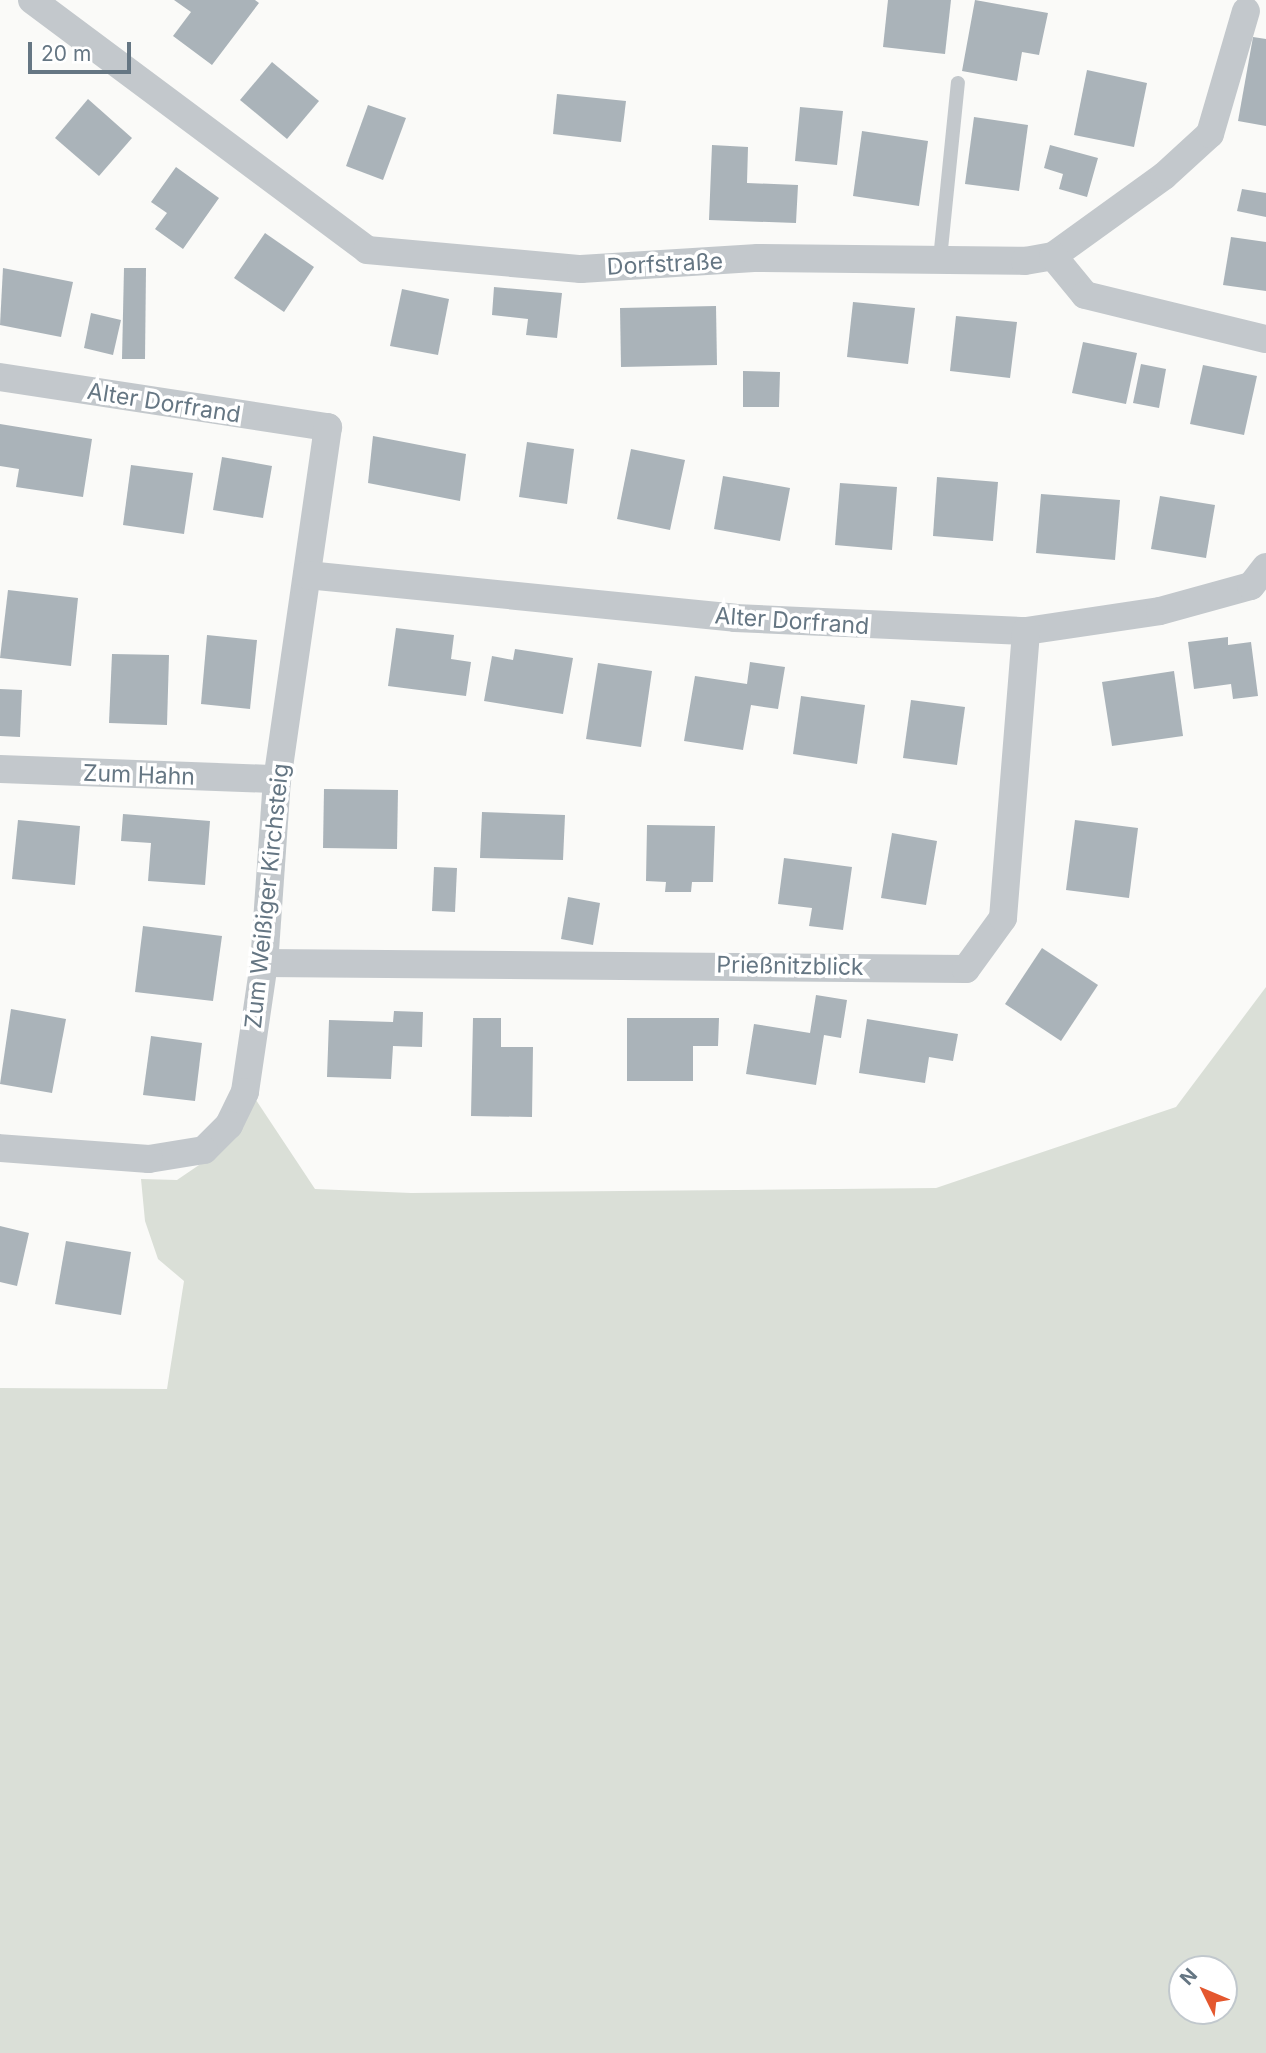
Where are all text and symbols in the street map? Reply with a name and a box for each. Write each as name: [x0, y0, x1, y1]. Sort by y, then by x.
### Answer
scale bar: [32, 28, 135, 72]
text: 20 m: [41, 41, 91, 66]
street label: Dorfstraße: [606, 247, 724, 281]
street label: Alter Dorfrand: [85, 377, 243, 429]
street label: Alter Dorfrand: [714, 602, 870, 640]
street label: Zum Hahn: [83, 759, 195, 791]
street label: Zum Weißiger Kirchsteig: [239, 762, 295, 1030]
street label: Prießnitzblick: [716, 951, 864, 981]
north arrow: [1168, 1955, 1238, 2025]
text: N: [1175, 1964, 1202, 1990]

